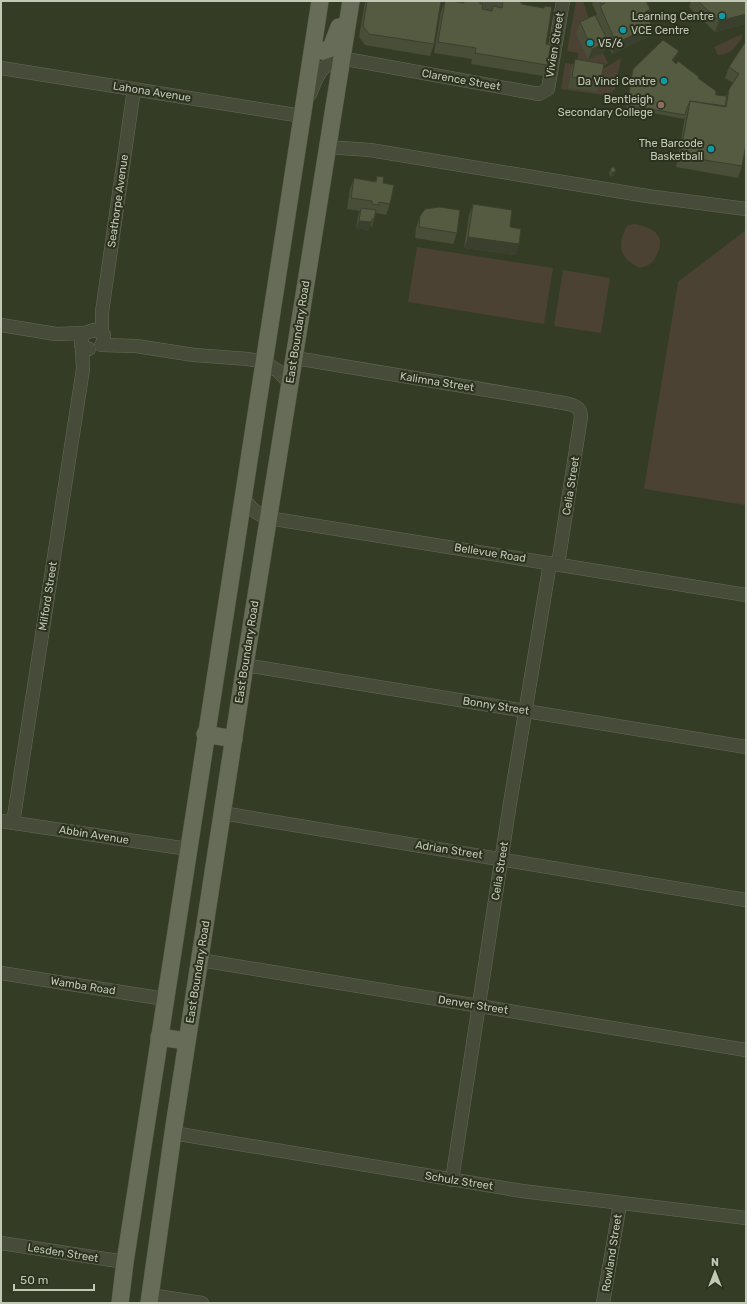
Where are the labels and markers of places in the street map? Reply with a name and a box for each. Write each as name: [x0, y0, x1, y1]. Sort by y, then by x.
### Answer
place label: Learning Centre: [632, 10, 714, 23]
marker: Learning Centre: [717, 11, 727, 21]
place label: VCE Centre: [631, 24, 689, 37]
marker: VCE Centre: [618, 25, 628, 35]
place label: V5/6: [598, 37, 623, 50]
marker: V5/6: [585, 38, 595, 48]
place label: Da Vinci Centre: [577, 75, 656, 88]
marker: Da Vinci Centre: [659, 76, 669, 86]
place label: Bentleigh Secondary College: [558, 93, 653, 119]
marker: Bentleigh Secondary College: [656, 100, 666, 110]
place label: The Barcode Basketball: [639, 137, 703, 163]
marker: The Barcode Basketball: [706, 144, 716, 154]

